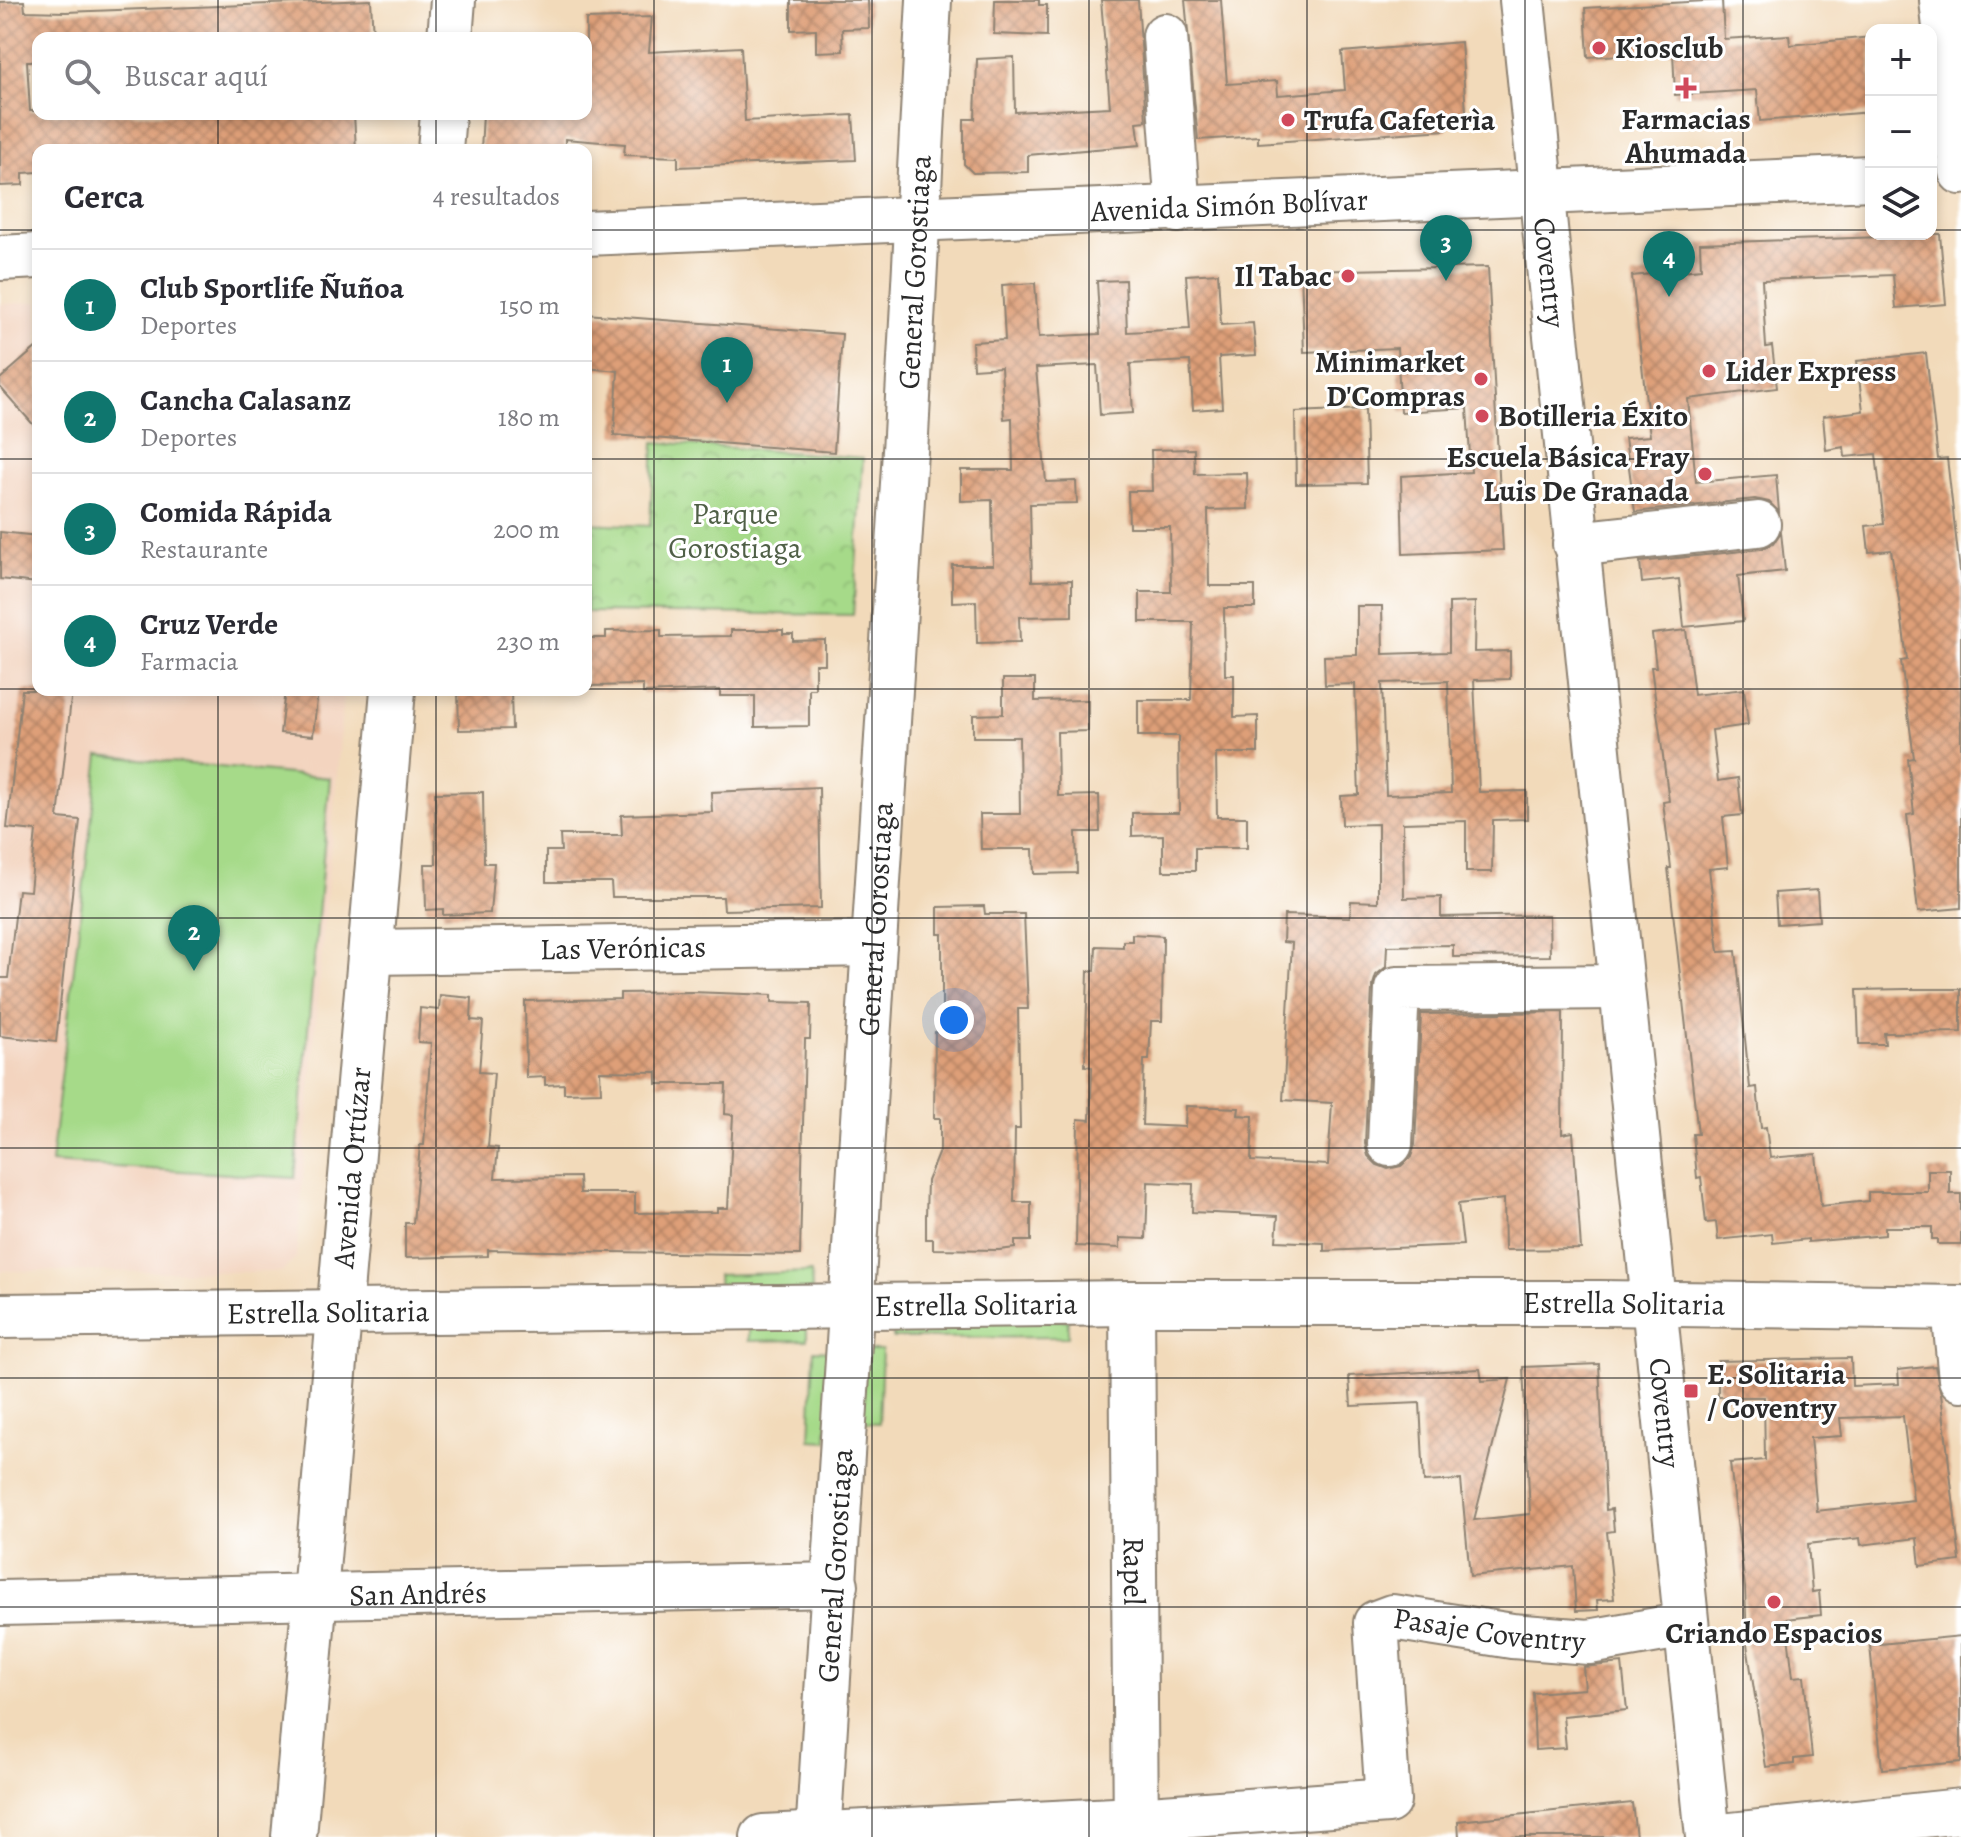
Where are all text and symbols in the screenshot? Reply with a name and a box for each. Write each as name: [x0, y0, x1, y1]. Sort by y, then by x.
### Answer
map controls: [1865, 24, 1937, 240]
button: +: [1865, 24, 1937, 96]
place label: Kiosclub: [1615, 28, 1724, 68]
search box: [32, 32, 592, 120]
marker: Kiosclub: [1590, 39, 1608, 57]
icon: search: [60, 54, 104, 98]
text: Buscar aquí: [124, 56, 268, 96]
marker: Farmacias Ahumada: [1677, 79, 1695, 97]
button: −: [1865, 96, 1937, 168]
place label: Farmacias Ahumada: [1621, 99, 1751, 173]
place label: Trufa Cafeterìa: [1304, 100, 1496, 140]
marker: Trufa Cafeterìa: [1279, 111, 1297, 129]
street label: General Gorostiaga: [888, 154, 941, 390]
button: layers: [1865, 168, 1937, 240]
text: Cerca: [64, 173, 145, 220]
text: 4 resultados: [433, 179, 560, 214]
street label: Avenida Simón Bolívar: [1089, 180, 1369, 231]
pin: 3: [1420, 215, 1472, 281]
street label: Coventry: [1524, 216, 1575, 330]
pin: 4: [1643, 231, 1695, 297]
place label: Il Tabac: [1234, 256, 1332, 296]
marker: Il Tabac: [1339, 267, 1357, 285]
text: Club Sportlife Ñuñoa: [140, 268, 404, 308]
text: 1: [85, 288, 95, 323]
text: 150 m: [499, 288, 560, 323]
text: Deportes: [140, 308, 237, 343]
pin: 1: [701, 337, 753, 403]
place label: Minimarket D'Compras: [1315, 342, 1465, 416]
place label: Lider Express: [1725, 351, 1896, 391]
marker: Lider Express: [1700, 362, 1718, 380]
marker: Minimarket D'Compras: [1472, 370, 1490, 388]
text: Cancha Calasanz: [140, 380, 351, 420]
place label: Botilleria Éxito: [1498, 396, 1688, 436]
text: 2: [84, 400, 96, 435]
text: 180 m: [498, 400, 560, 435]
marker: Botilleria Éxito: [1473, 407, 1491, 425]
text: Deportes: [140, 420, 237, 455]
place label: Escuela Básica Fray Luis De Granada: [1446, 437, 1690, 511]
marker: Escuela Básica Fray Luis De Granada: [1696, 465, 1714, 483]
text: Comida Rápida: [140, 492, 332, 532]
park label: Parque Gorostiaga: [668, 494, 802, 568]
text: 3: [84, 512, 96, 547]
text: 200 m: [493, 512, 560, 547]
text: Restaurante: [140, 532, 268, 567]
text: Cruz Verde: [140, 604, 278, 644]
text: 4: [84, 624, 96, 659]
text: 230 m: [496, 624, 560, 659]
text: Farmacia: [140, 644, 239, 679]
street label: General Gorostiaga: [848, 800, 903, 1037]
pin: 2: [168, 905, 220, 971]
street label: Las Verónicas: [540, 927, 706, 969]
your location: [934, 1000, 974, 1040]
street label: Avenida Ortúzar: [323, 1065, 380, 1271]
street label: Estrella Solitaria: [1522, 1283, 1726, 1325]
street label: Estrella Solitaria: [874, 1284, 1078, 1326]
street label: Estrella Solitaria: [226, 1291, 430, 1333]
place label: E. Solitaria / Coventry: [1707, 1354, 1846, 1428]
street label: Coventry: [1640, 1356, 1691, 1470]
marker: E. Solitaria / Coventry: [1682, 1382, 1700, 1400]
street label: General Gorostiaga: [808, 1447, 862, 1684]
street label: Rapel: [1114, 1537, 1154, 1605]
street label: San Andrés: [349, 1573, 487, 1615]
marker: Criando Espacios: [1765, 1593, 1783, 1611]
street label: Pasaje Coventry: [1391, 1598, 1588, 1662]
place label: Criando Espacios: [1665, 1613, 1883, 1653]

